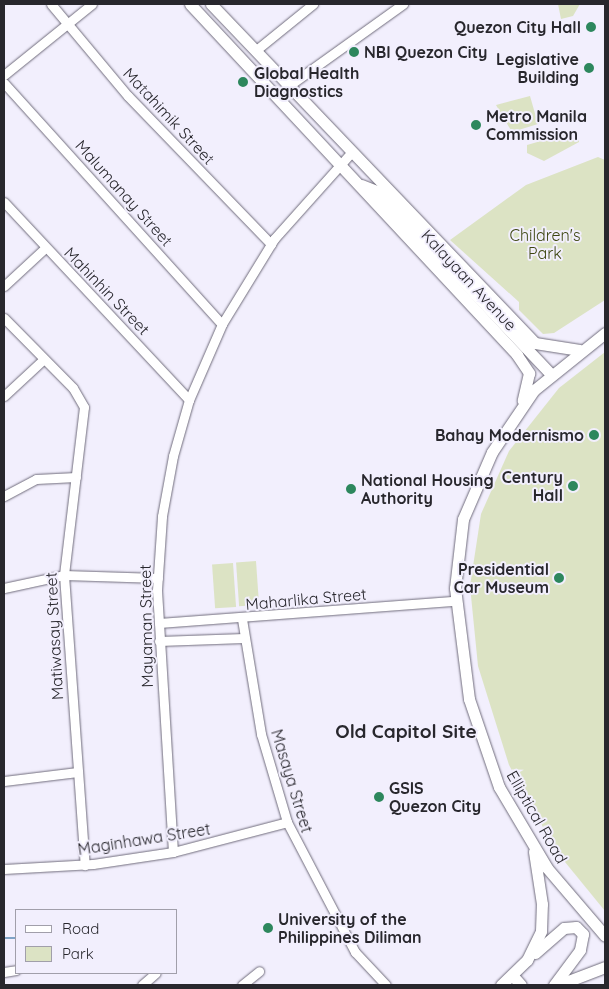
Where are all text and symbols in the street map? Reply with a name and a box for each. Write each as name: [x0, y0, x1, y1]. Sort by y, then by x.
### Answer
place label: Quezon City Hall: [454, 17, 581, 37]
marker: Quezon City Hall: [585, 21, 597, 33]
place label: NBI Quezon City: [364, 42, 487, 62]
marker: NBI Quezon City: [348, 46, 360, 58]
place label: Legislative Building: [496, 49, 579, 87]
marker: Legislative Building: [583, 62, 595, 74]
place label: Global Health Diagnostics: [254, 63, 359, 101]
street label: Matahimik Street: [119, 64, 219, 168]
marker: Global Health Diagnostics: [236, 75, 250, 89]
place label: Metro Manila Commission: [486, 106, 587, 144]
marker: Metro Manila Commission: [470, 119, 482, 131]
street label: Malumanay Street: [71, 136, 177, 250]
park label: Children's Park: [510, 225, 580, 263]
street label: Kalayaan Avenue: [417, 226, 521, 334]
street label: Mahinhin Street: [60, 243, 154, 339]
place label: Bahay Modernismo: [435, 425, 584, 445]
marker: Bahay Modernismo: [588, 429, 600, 441]
place label: Century Hall: [502, 467, 563, 505]
place label: National Housing Authority: [361, 470, 494, 508]
marker: Century Hall: [567, 480, 579, 492]
marker: National Housing Authority: [345, 483, 357, 495]
place label: Presidential Car Museum: [454, 559, 549, 597]
street label: Mayaman Street: [135, 564, 157, 688]
street label: Matiwasay Street: [41, 572, 67, 700]
marker: Presidential Car Museum: [553, 572, 565, 584]
street label: Maharlika Street: [245, 584, 367, 614]
district label: Old Capitol Site: [335, 721, 477, 743]
street label: Masaya Street: [267, 727, 317, 835]
street label: Elliptical Road: [503, 767, 571, 867]
place label: GSIS Quezon City: [389, 778, 481, 816]
marker: GSIS Quezon City: [373, 791, 385, 803]
street label: Maginhawa Street: [76, 819, 212, 859]
legend: [15, 909, 178, 974]
place label: University of the Philippines Diliman: [278, 909, 422, 947]
text: Road: [62, 919, 99, 938]
marker: University of the Philippines Diliman: [262, 922, 274, 934]
text: Park: [62, 944, 94, 963]

